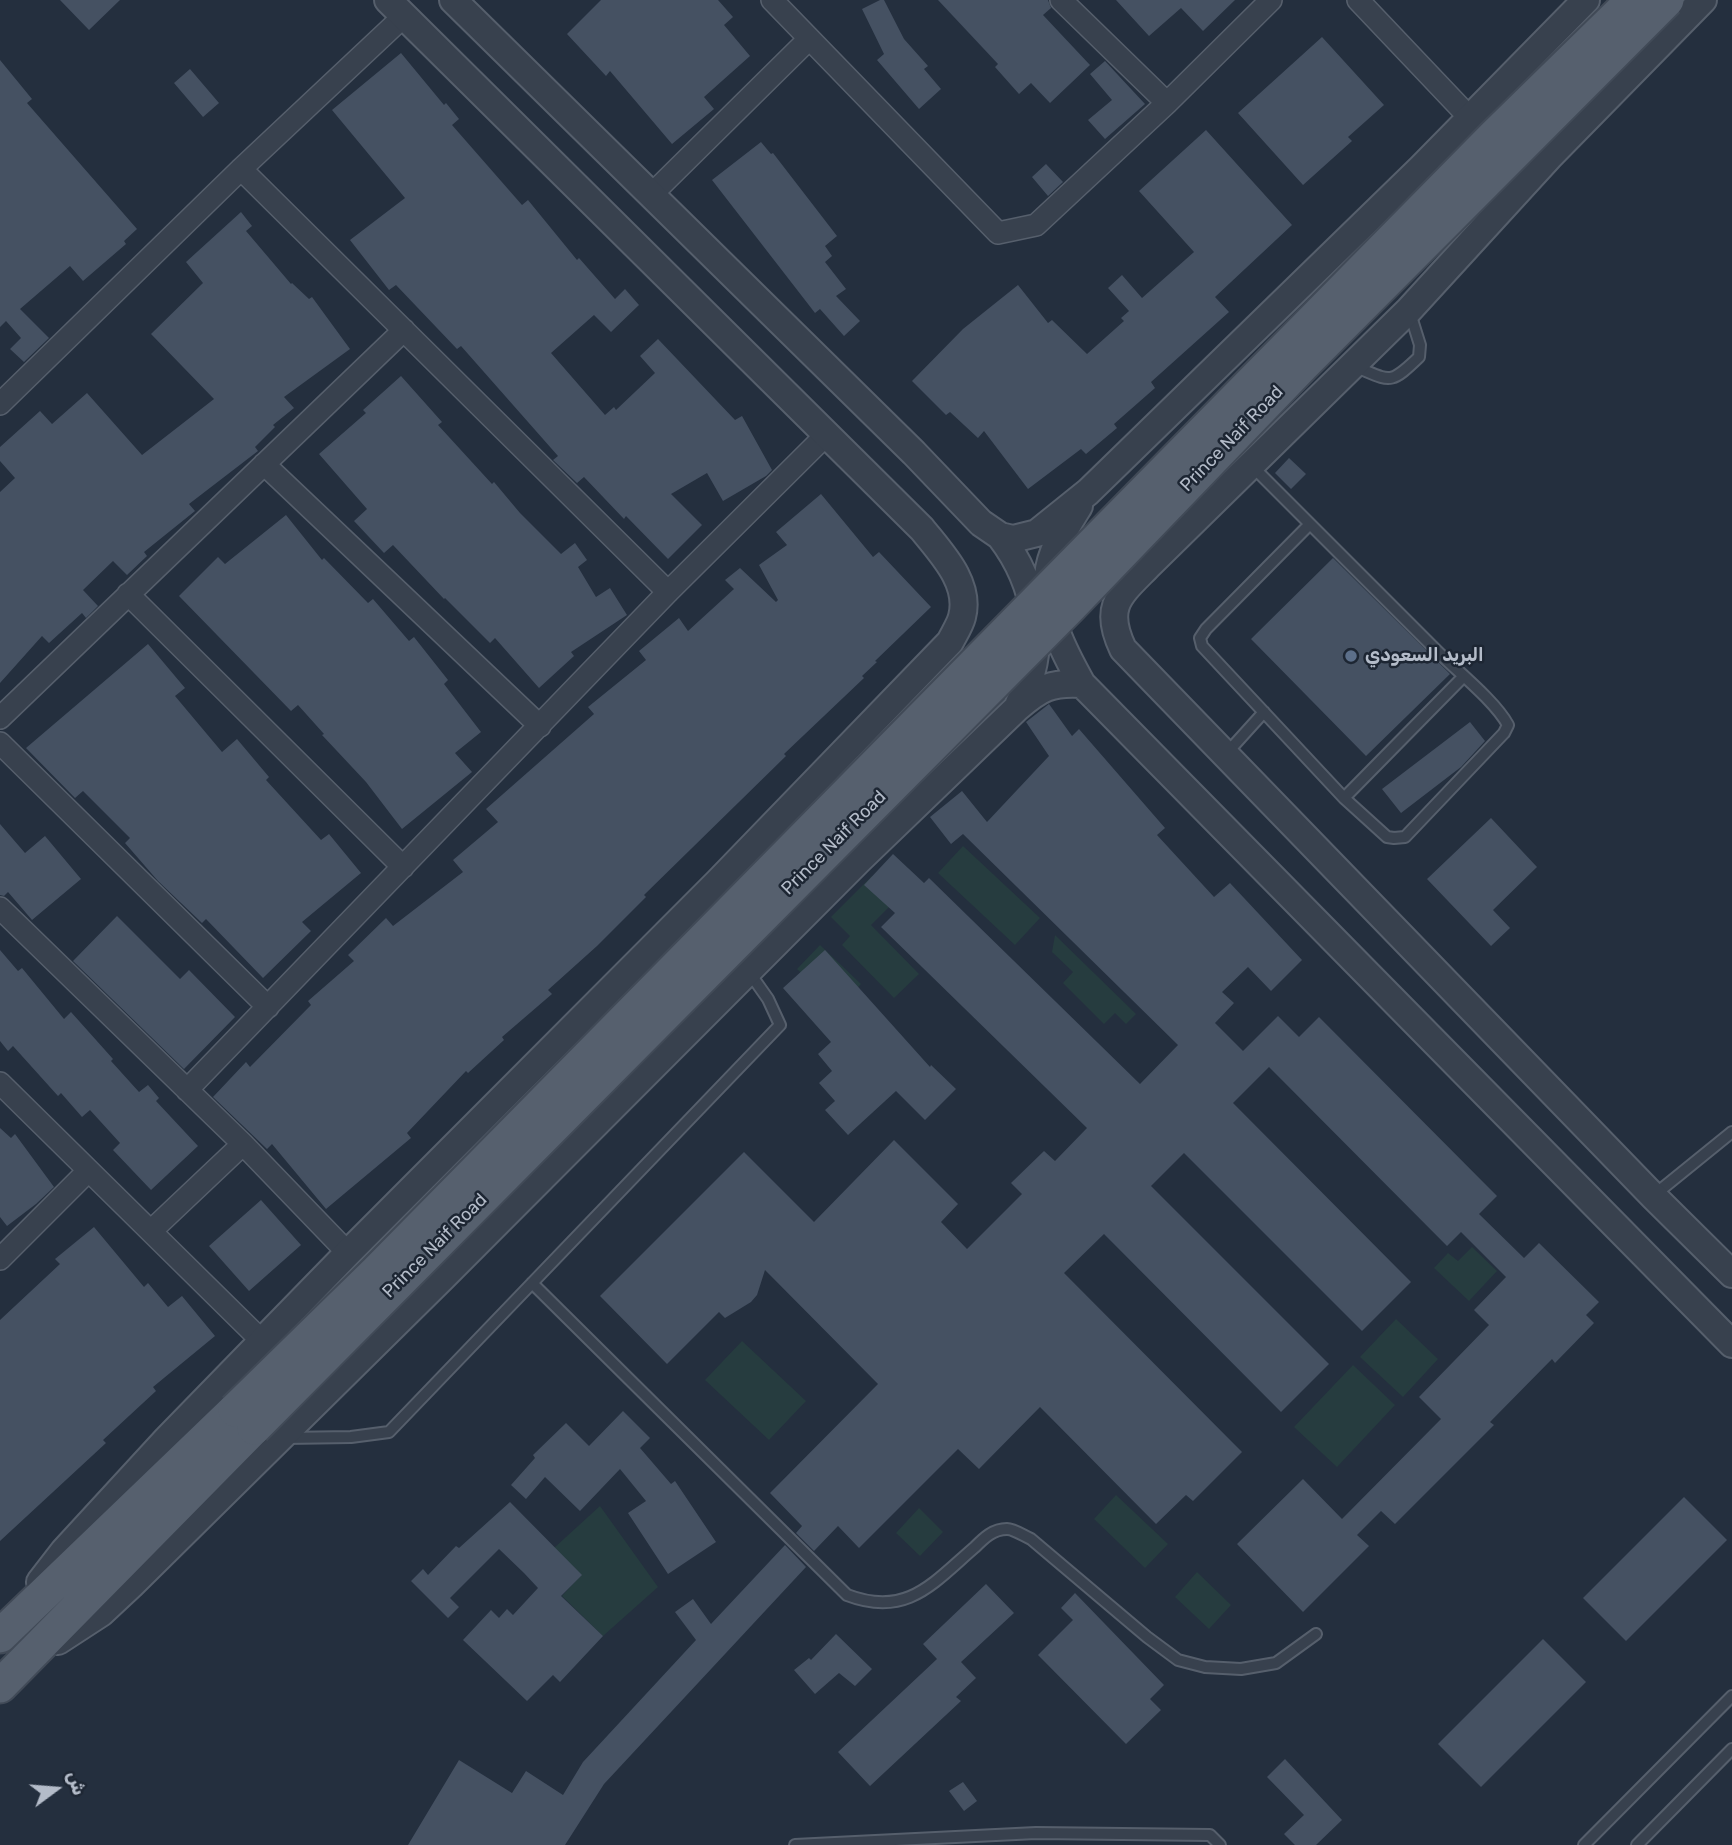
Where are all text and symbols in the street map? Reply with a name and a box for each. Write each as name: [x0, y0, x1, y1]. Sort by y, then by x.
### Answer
street label: Prince Naif Road: [1176, 382, 1288, 496]
place label: البريد السعودي: [1365, 645, 1484, 667]
marker: البريد السعودي: [1343, 648, 1359, 664]
street label: Prince Naif Road: [777, 786, 891, 900]
street label: Prince Naif Road: [378, 1189, 492, 1303]
north arrow: [21, 1754, 91, 1824]
text: ش: [62, 1768, 91, 1798]

